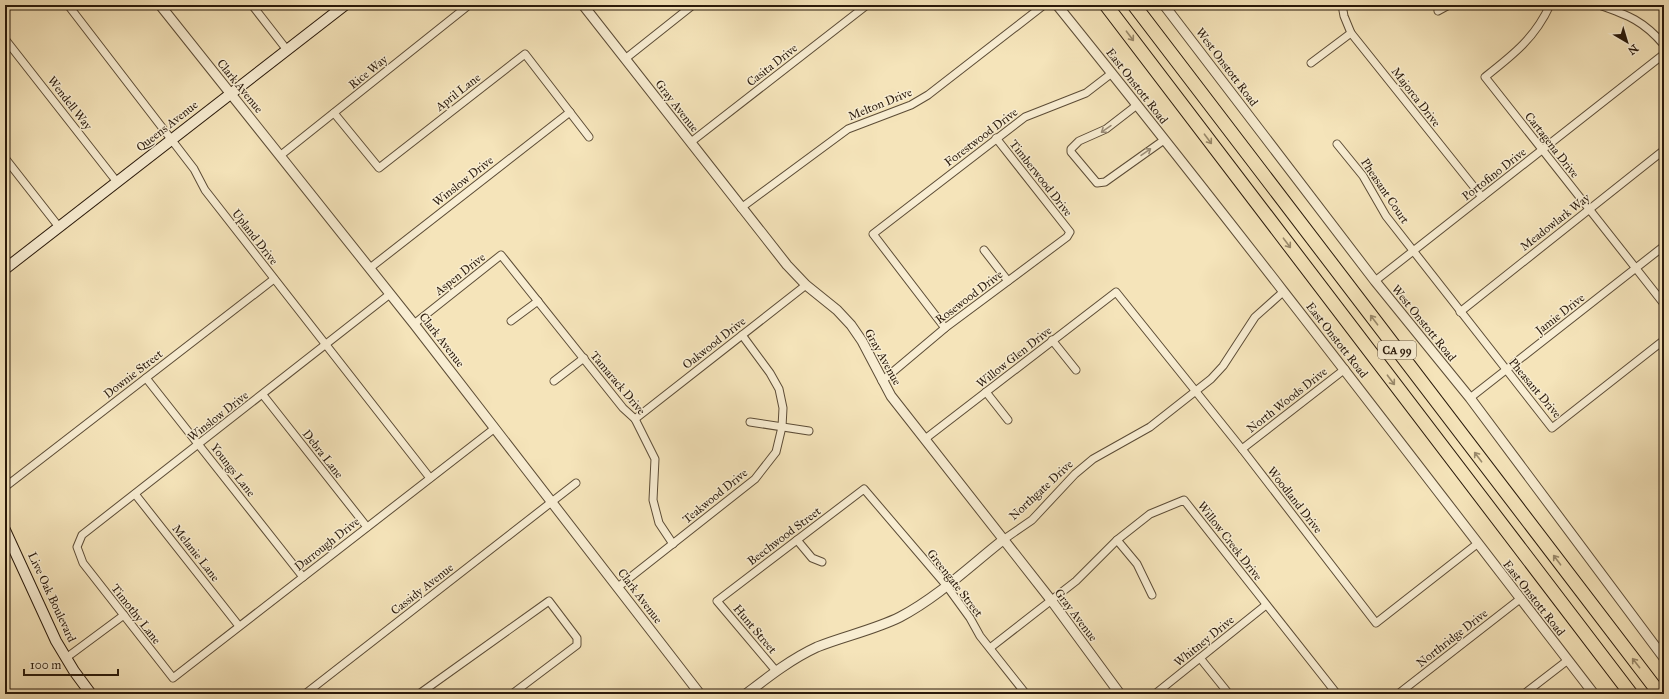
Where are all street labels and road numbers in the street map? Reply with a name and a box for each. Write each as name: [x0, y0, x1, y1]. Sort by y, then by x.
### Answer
street label: West Onstott Road: [1193, 25, 1261, 109]
street label: Casita Drive: [744, 41, 800, 89]
street label: East Onstott Road: [1103, 45, 1171, 127]
street label: Rice Way: [346, 52, 390, 92]
street label: Clark Avenue: [214, 56, 266, 116]
street label: Majorca Drive: [1389, 65, 1443, 129]
street label: April Lane: [432, 70, 483, 114]
street label: Wendell Way: [45, 74, 95, 133]
street label: Gray Avenue: [652, 77, 702, 135]
street label: Melton Drive: [846, 85, 914, 123]
street label: Queens Avenue: [133, 98, 201, 154]
street label: Forestwood Drive: [942, 105, 1020, 169]
street label: Cartagena Drive: [1521, 109, 1582, 181]
street label: Timberwood Drive: [1007, 137, 1075, 219]
street label: Portofino Drive: [1459, 145, 1529, 203]
street label: Winslow Drive: [430, 153, 496, 209]
street label: Pheasant Court: [1358, 156, 1412, 227]
street label: Meadowlark Way: [1517, 190, 1593, 254]
street label: Upland Drive: [229, 207, 281, 267]
street label: Aspen Drive: [431, 250, 488, 299]
street label: Rosewood Drive: [933, 267, 1005, 327]
street label: West Onstott Road: [1389, 282, 1459, 364]
street label: Jamie Drive: [1531, 291, 1588, 339]
street label: East Onstott Road: [1303, 299, 1371, 381]
street label: Clark Avenue: [416, 310, 468, 370]
street label: Oakwood Drive: [680, 314, 748, 372]
street label: Willow Glen Drive: [974, 323, 1054, 391]
street label: Gray Avenue: [862, 326, 904, 388]
road number: CA 99: [1378, 341, 1416, 359]
street label: Downie Street: [101, 346, 166, 401]
street label: Tamarack Drive: [587, 349, 649, 417]
street label: Pheasant Drive: [1506, 355, 1564, 421]
street label: North Woods Drive: [1244, 364, 1330, 436]
street label: Winslow Drive: [185, 388, 251, 444]
street label: Debra Lane: [300, 427, 346, 481]
street label: Youngs Lane: [207, 441, 258, 500]
street label: Northgate Drive: [1006, 457, 1076, 524]
street label: Woodland Drive: [1265, 464, 1325, 536]
street label: Teakwood Drive: [680, 466, 750, 526]
street label: Willow Creek Drive: [1195, 499, 1265, 583]
street label: Beechwood Street: [745, 503, 824, 568]
street label: Darrough Drive: [292, 514, 363, 575]
street label: Melanie Lane: [169, 522, 223, 584]
street label: Greengate Street: [923, 546, 986, 621]
street label: Live Oak Boulevard: [25, 550, 79, 644]
street label: East Onstott Road: [1500, 557, 1568, 639]
street label: Cassidy Avenue: [388, 560, 456, 618]
street label: Clark Avenue: [615, 566, 665, 626]
street label: Timothy Lane: [108, 581, 164, 647]
street label: Gray Avenue: [1052, 586, 1100, 644]
street label: Hunt Street: [730, 602, 780, 657]
street label: Northridge Drive: [1414, 606, 1491, 671]
street label: Whitney Drive: [1171, 613, 1237, 669]

